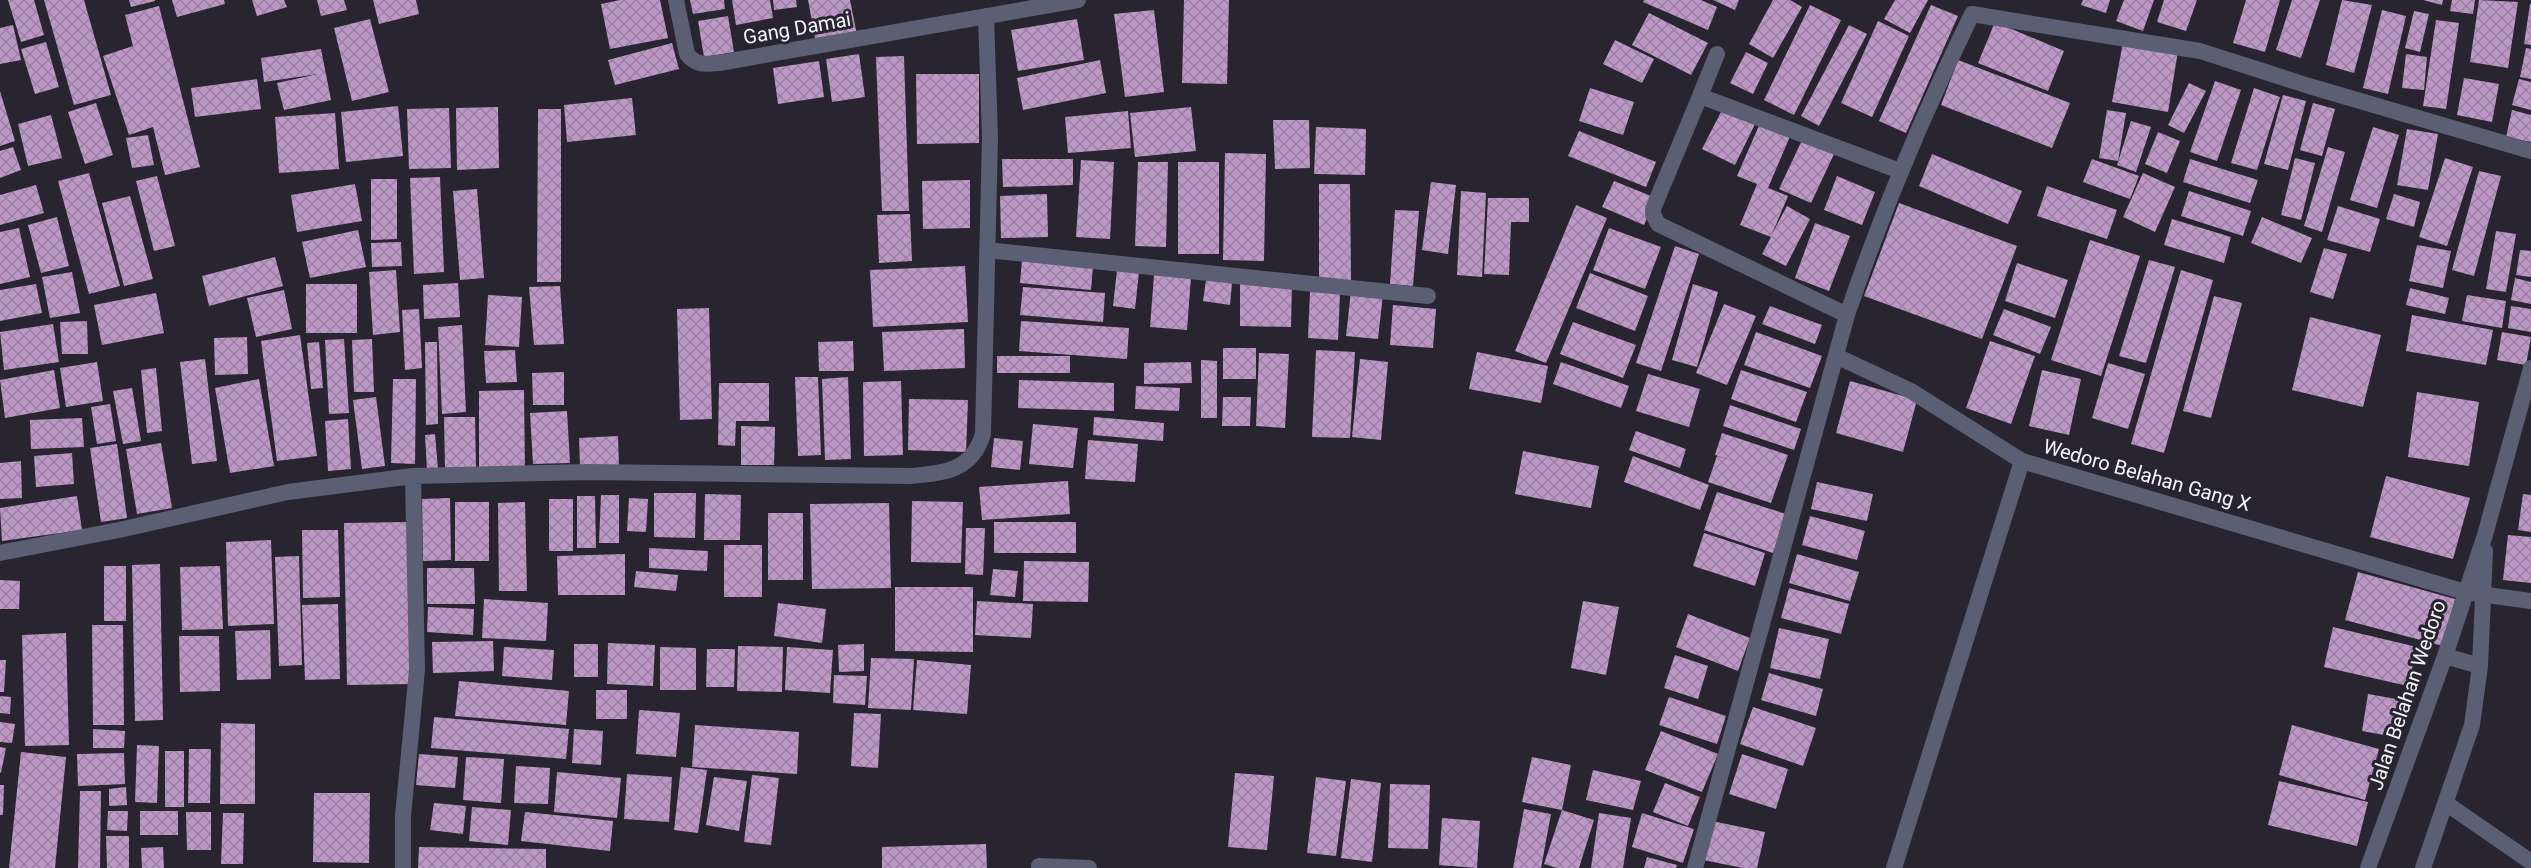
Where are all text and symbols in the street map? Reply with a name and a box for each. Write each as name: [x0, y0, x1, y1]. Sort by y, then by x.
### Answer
street label: Gang Damai: [741, 7, 853, 49]
street label: Wedoro Belahan Gang X: [2041, 434, 2254, 516]
street label: Jalan Belahan Wedoro: [2363, 597, 2451, 793]

